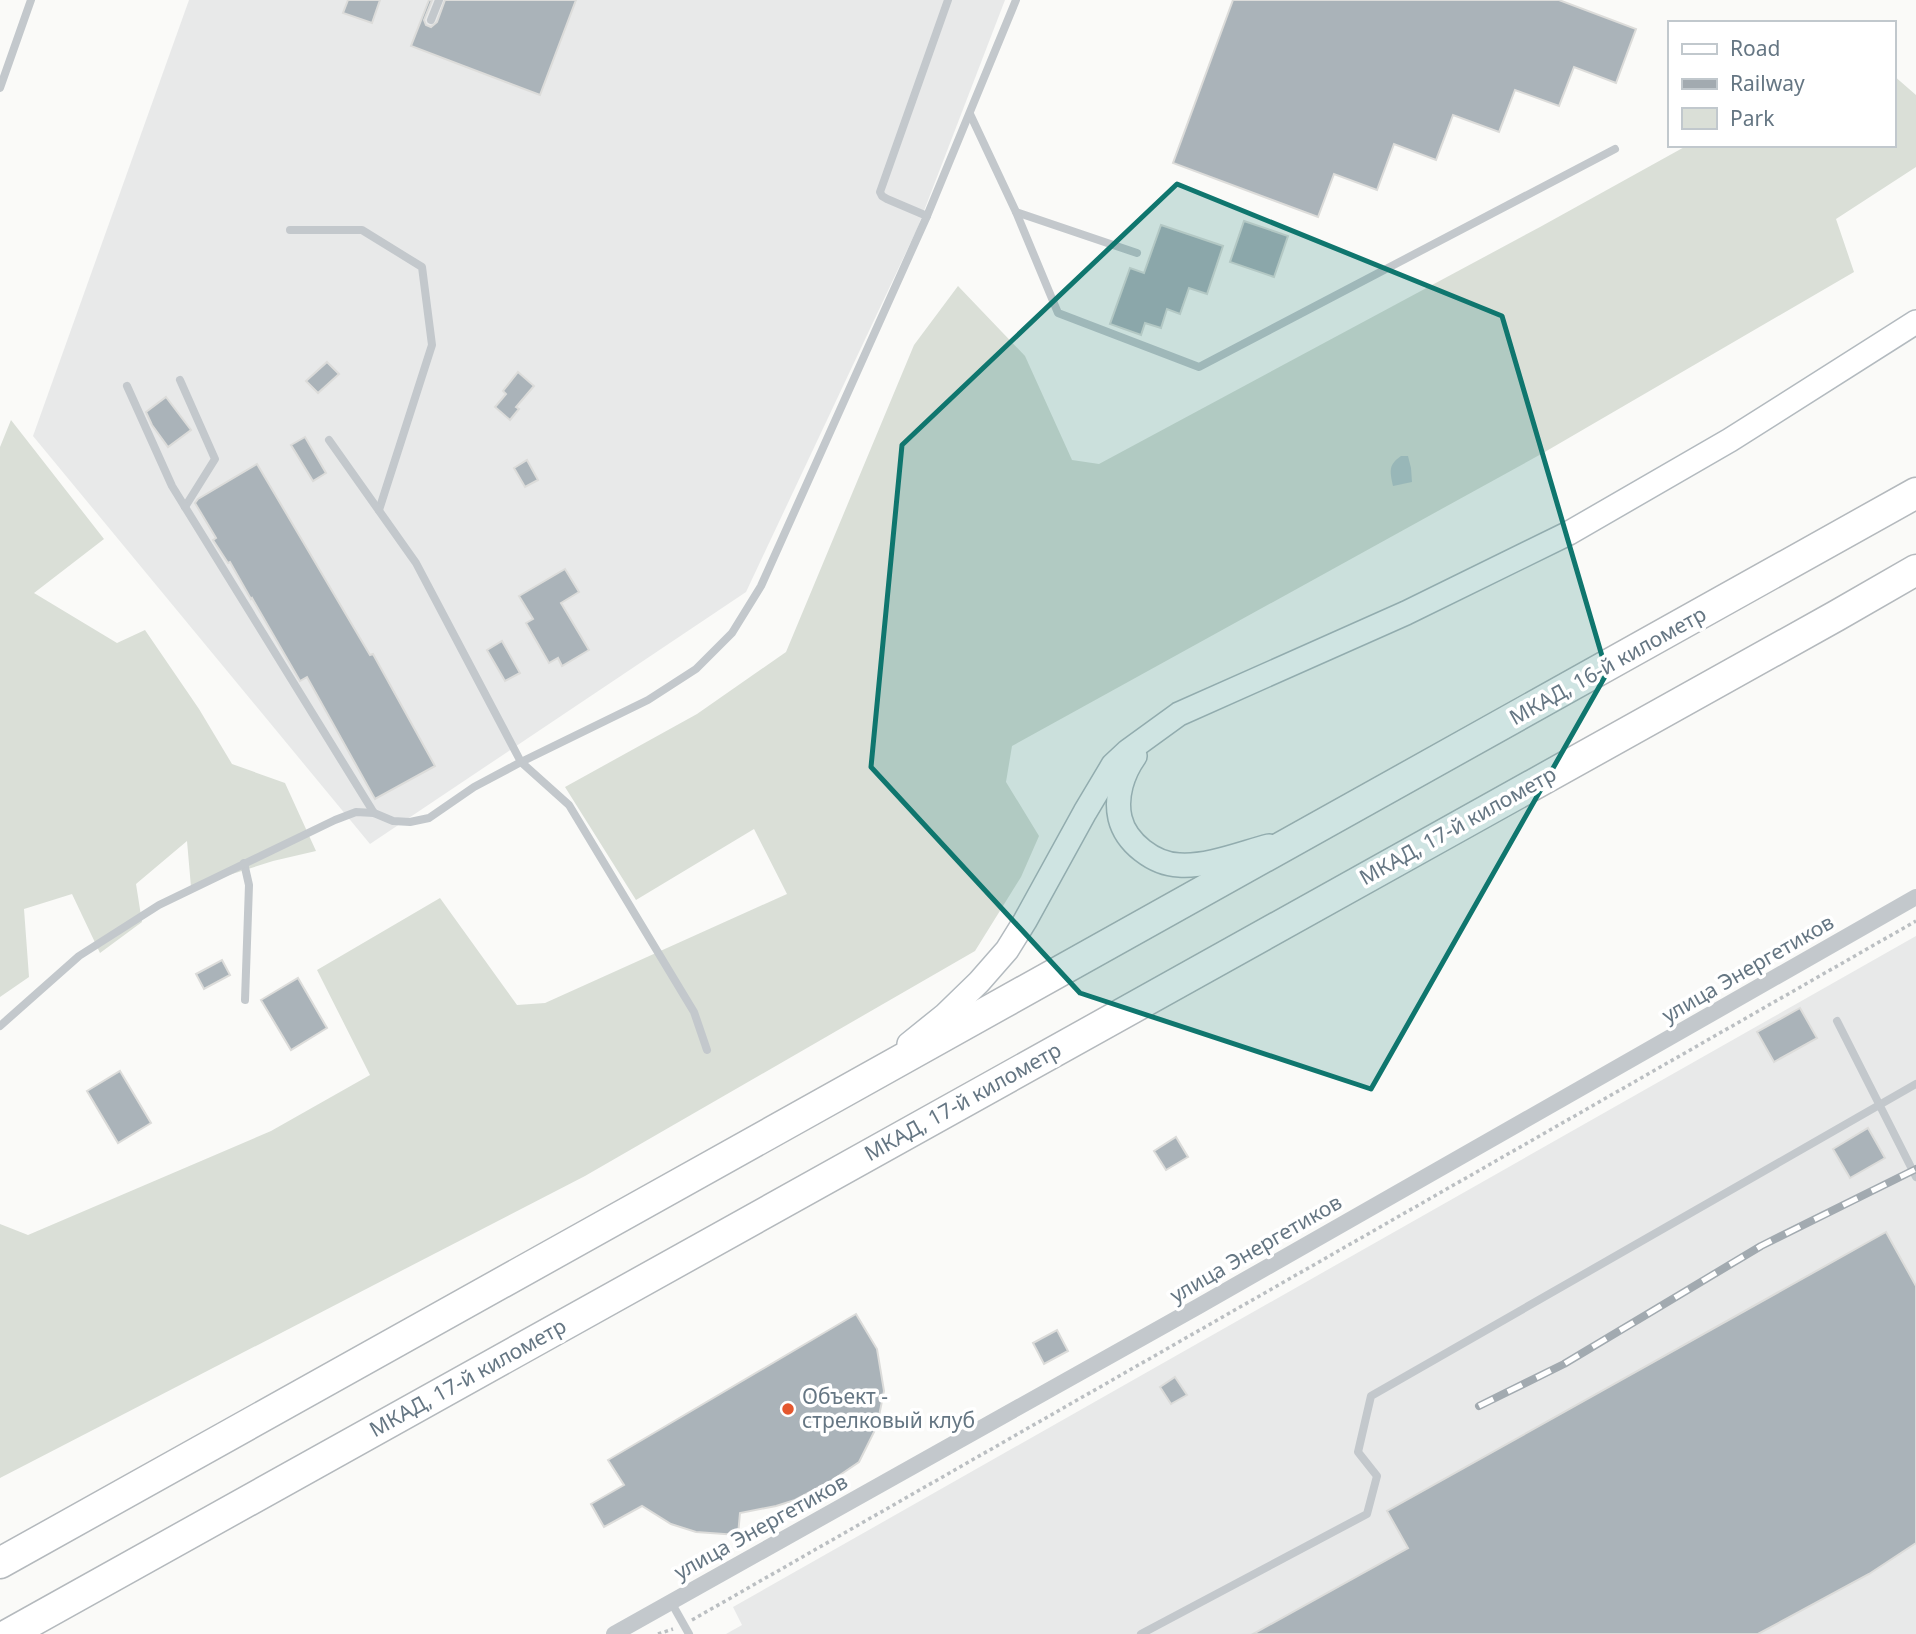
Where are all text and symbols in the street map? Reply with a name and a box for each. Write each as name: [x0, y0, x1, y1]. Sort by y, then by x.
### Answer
legend: [1668, 21, 1895, 147]
text: Road: [1730, 34, 1780, 62]
text: Railway: [1730, 69, 1805, 97]
text: Park: [1730, 104, 1775, 132]
street label: МКАД, 16-й километр: [1504, 599, 1711, 731]
street label: МКАД, 17-й километр: [1354, 759, 1561, 891]
street label: улица Энергетиков: [1656, 908, 1839, 1029]
street label: МКАД, 17-й километр: [859, 1035, 1066, 1167]
street label: улица Энергетиков: [1164, 1188, 1347, 1309]
street label: МКАД, 17-й километр: [364, 1311, 571, 1443]
place label: Объект - стрелковый клуб: [802, 1382, 975, 1434]
marker: Объект - стрелковый клуб: [780, 1401, 796, 1417]
street label: улица Энергетиков: [669, 1467, 852, 1585]

